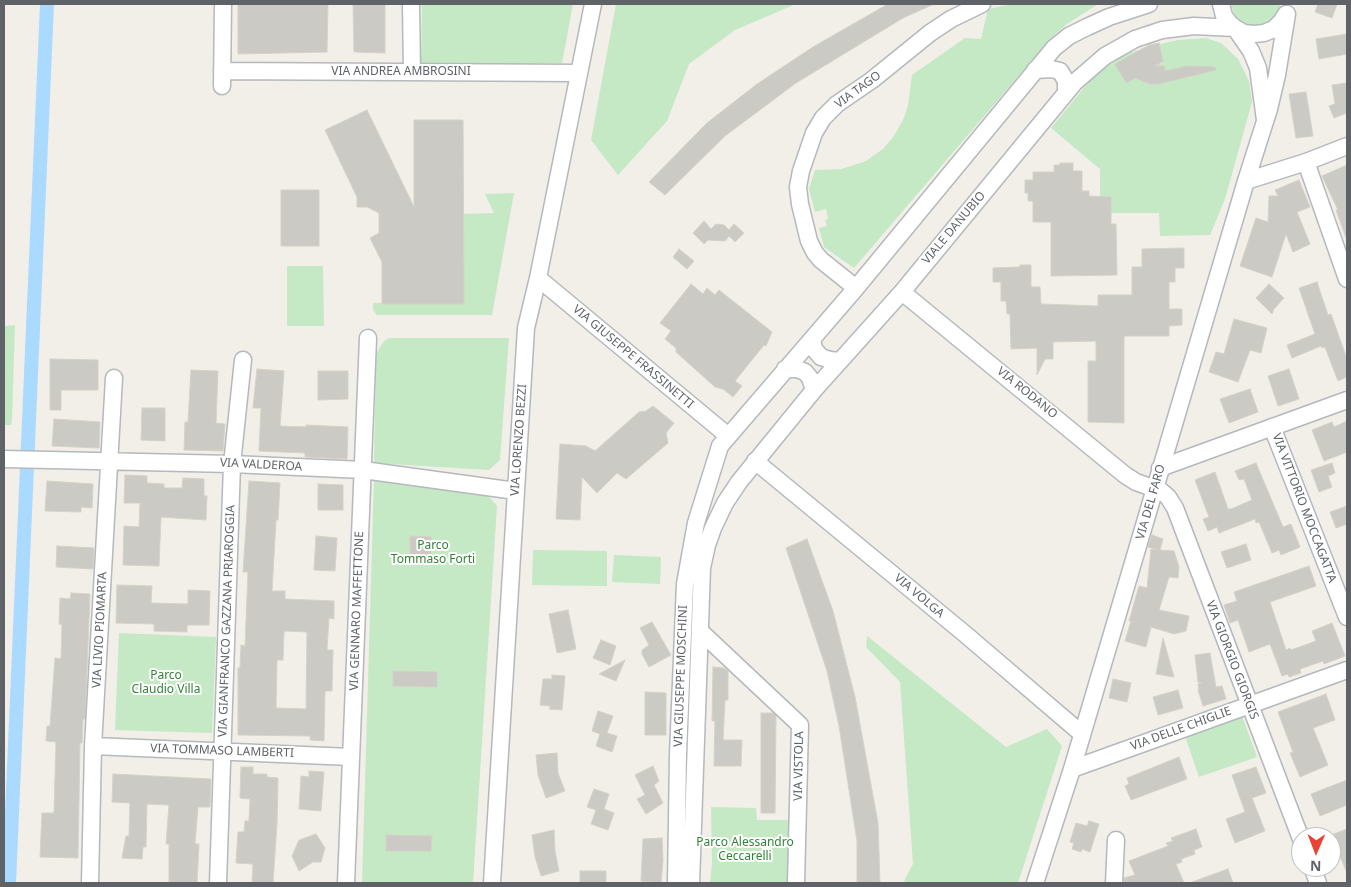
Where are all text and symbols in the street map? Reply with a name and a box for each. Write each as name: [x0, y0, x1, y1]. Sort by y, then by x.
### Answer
street label: VIA ANDREA AMBROSINI: [331, 65, 471, 79]
street label: VIA TAGO: [832, 68, 884, 112]
street label: VIALE DANUBIO: [919, 189, 989, 267]
street label: VIA GIUSEPPE FRASSINETTI: [570, 302, 696, 412]
street label: VIA RODANO: [994, 364, 1060, 422]
street label: VIA LORENZO BEZZI: [508, 384, 530, 496]
street label: VIA VITTORIO MOCCAGATTA: [1269, 431, 1339, 585]
street label: VIA VALDEROA: [219, 456, 303, 474]
street label: VIA DEL FARO: [1133, 463, 1169, 541]
street label: VIA GIANFRANCO GAZZANA PRIAROGGIA: [216, 505, 238, 737]
street label: VIA GENNARO MAFFETTONE: [347, 531, 367, 691]
park label: Parco Tommaso Forti: [391, 539, 475, 567]
street label: VIA VOLGA: [891, 571, 947, 621]
street label: VIA LIVIO PIOMARTA: [90, 572, 110, 688]
street label: VIA GIORGIO GIORGIS: [1203, 599, 1261, 721]
street label: VIA GIUSEPPE MOSCHINI: [671, 605, 691, 747]
park label: Parco Claudio Villa: [132, 669, 200, 697]
street label: VIA DELLE CHIGLIE: [1129, 704, 1233, 754]
street label: VIA VISTOLA: [791, 731, 807, 801]
street label: VIA TOMMASO LAMBERTI: [150, 741, 294, 761]
north arrow: [1291, 827, 1341, 877]
park label: Parco Alessandro Ceccarelli: [696, 836, 794, 864]
text: N: [1310, 857, 1322, 876]

